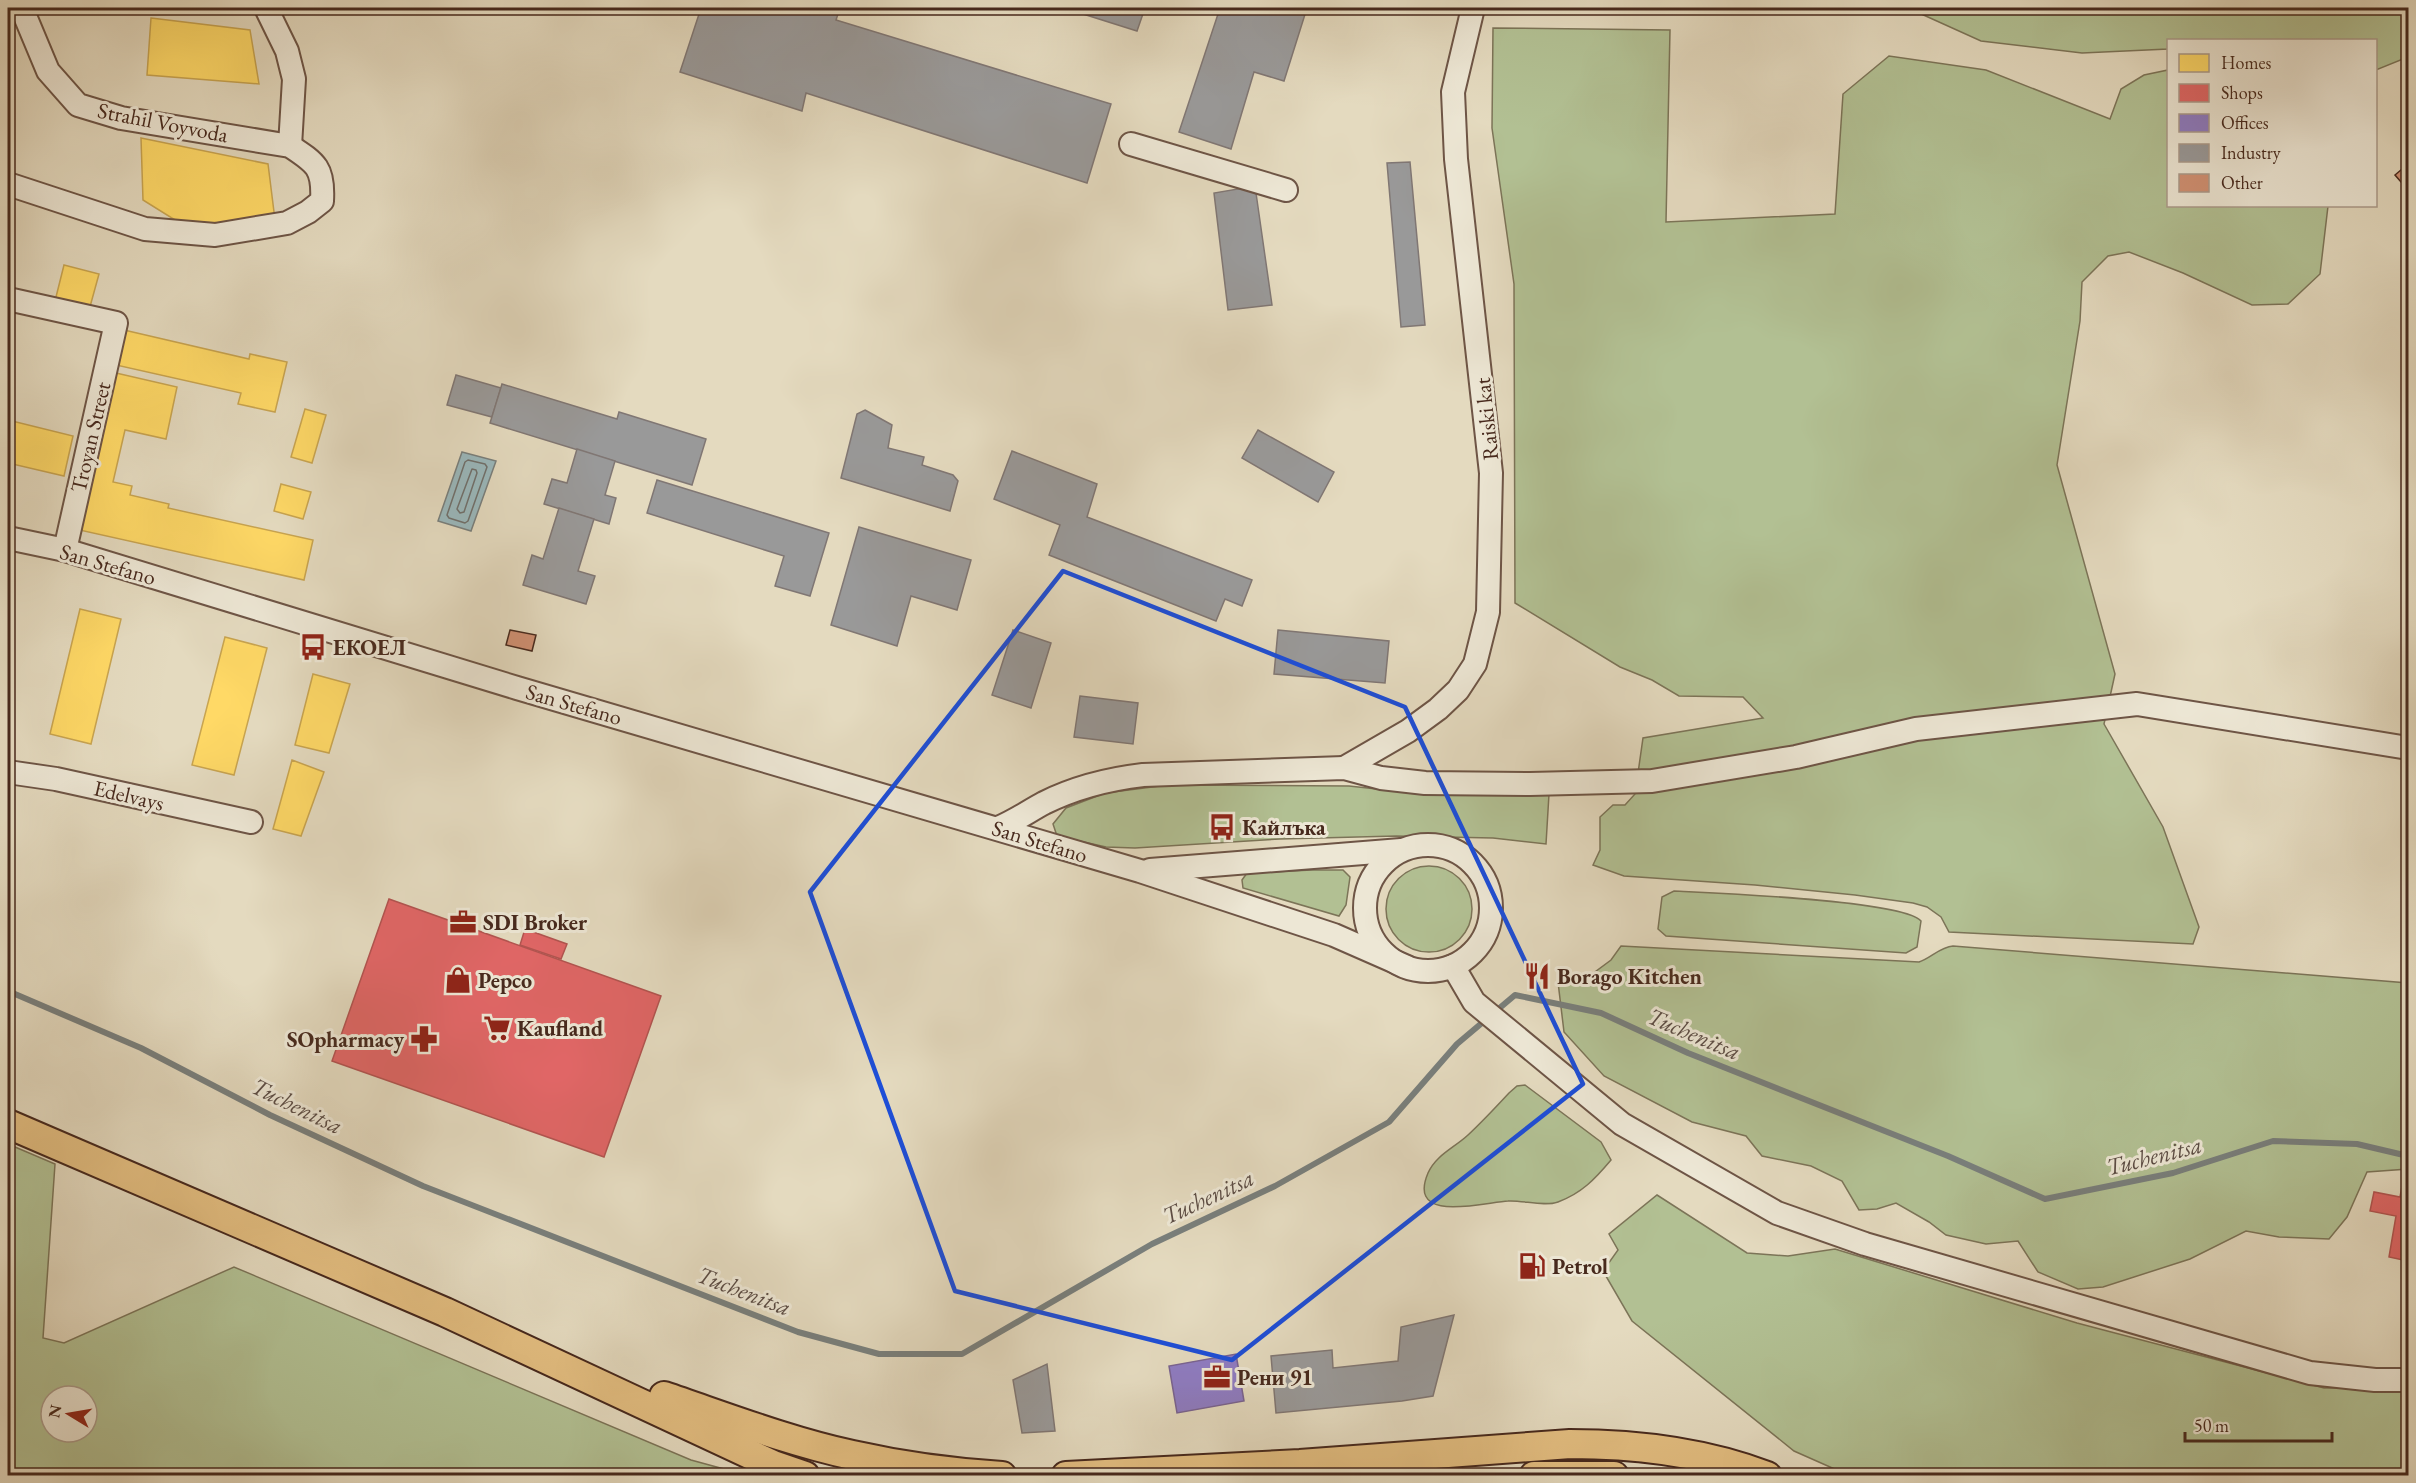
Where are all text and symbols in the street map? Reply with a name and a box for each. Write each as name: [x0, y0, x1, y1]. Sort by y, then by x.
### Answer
legend: [2167, 39, 2377, 207]
text: Homes: [2221, 51, 2272, 74]
text: Shops: [2221, 81, 2263, 104]
street label: Strahil Voyvoda: [95, 96, 231, 149]
text: Offices: [2221, 111, 2269, 134]
text: Industry: [2221, 141, 2281, 164]
text: Other: [2221, 171, 2263, 194]
street label: Raiski kat: [1468, 376, 1505, 462]
street label: Troyan Street: [64, 379, 117, 495]
street label: San Stefano: [57, 537, 159, 592]
bus stop icon: ЕКОЕЛ: [298, 632, 328, 662]
place label: ЕКОЕЛ: [333, 633, 406, 662]
street label: San Stefano: [523, 677, 625, 732]
street label: Edelvays: [91, 773, 167, 818]
bus stop icon: Кайлъка: [1207, 812, 1237, 842]
street label: San Stefano: [989, 813, 1091, 870]
place label: Кайлъка: [1242, 813, 1326, 842]
office icon: SDI Broker: [448, 907, 478, 937]
place label: SDI Broker: [483, 908, 588, 937]
restaurant icon: Borago Kitchen: [1522, 961, 1552, 991]
place label: Borago Kitchen: [1557, 962, 1703, 991]
shop icon: Pepco: [443, 965, 473, 995]
place label: Pepco: [478, 966, 532, 995]
water label: Tuchenitsa: [1643, 1000, 1745, 1067]
supermarket icon: Kaufland: [482, 1013, 512, 1043]
place label: Kaufland: [517, 1014, 603, 1043]
pharmacy icon: SOpharmacy: [409, 1024, 439, 1054]
place label: SOpharmacy: [287, 1025, 404, 1054]
water label: Tuchenitsa: [247, 1070, 348, 1141]
water label: Tuchenitsa: [2103, 1129, 2205, 1182]
water label: Tuchenitsa: [1157, 1162, 1259, 1231]
fuel station icon: Petrol: [1517, 1251, 1547, 1281]
place label: Petrol: [1552, 1252, 1608, 1281]
water label: Tuchenitsa: [693, 1259, 795, 1322]
office icon: Рени 91: [1202, 1362, 1232, 1392]
place label: Рени 91: [1237, 1363, 1313, 1392]
north arrow: [39, 1384, 99, 1444]
text: N: [43, 1403, 66, 1420]
scale bar: [2185, 1405, 2332, 1443]
text: 50 m: [2194, 1414, 2229, 1437]

